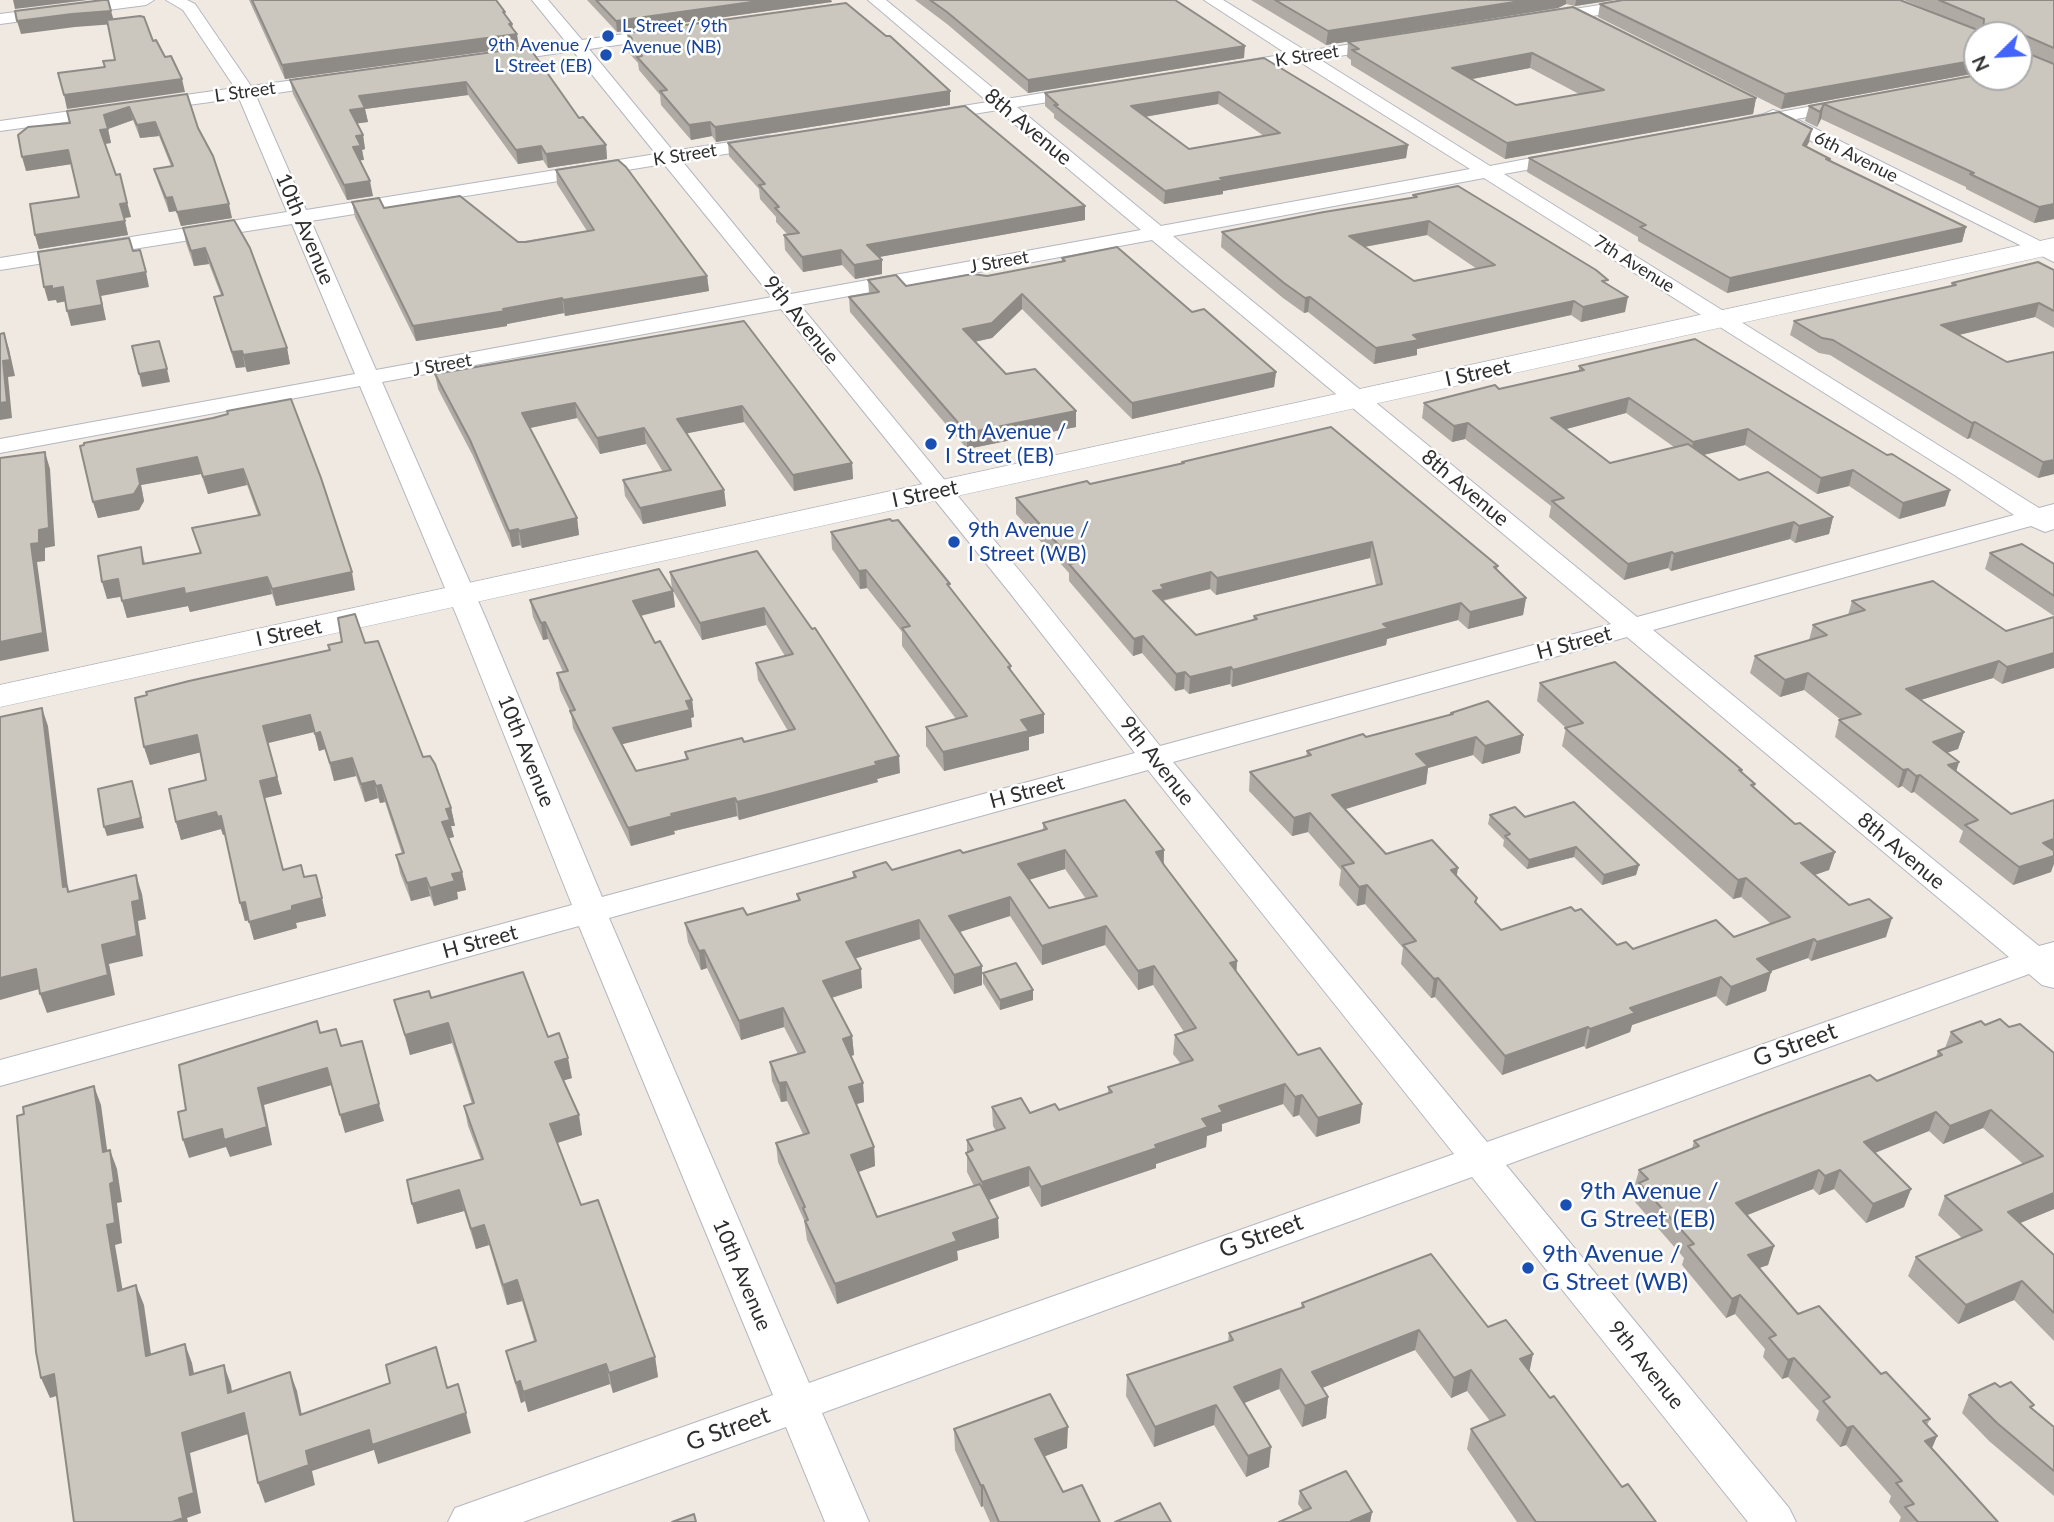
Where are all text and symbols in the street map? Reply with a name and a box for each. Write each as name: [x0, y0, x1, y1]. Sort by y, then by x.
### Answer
place label: L Street / 9th Avenue (NB): [622, 15, 728, 58]
north arrow: [1963, 21, 2033, 91]
marker: L Street / 9th Avenue (NB): [600, 28, 616, 44]
place label: 9th Avenue / L Street (EB): [488, 34, 592, 76]
street label: K Street: [1274, 40, 1340, 72]
marker: 9th Avenue / L Street (EB): [598, 47, 614, 63]
text: N: [1967, 53, 1994, 75]
street label: L Street: [213, 77, 277, 107]
street label: 8th Avenue: [979, 83, 1077, 171]
street label: 6th Avenue: [1810, 127, 1902, 187]
street label: K Street: [652, 139, 718, 171]
street label: 10th Avenue: [270, 170, 340, 288]
street label: 7th Avenue: [1590, 231, 1678, 297]
street label: J Street: [968, 246, 1030, 278]
street label: 9th Avenue: [758, 271, 844, 369]
street label: J Street: [411, 349, 473, 381]
street label: I Street: [1443, 354, 1513, 392]
place label: 9th Avenue / I Street (EB): [945, 419, 1066, 469]
marker: 9th Avenue / I Street (EB): [923, 436, 939, 452]
street label: 8th Avenue: [1416, 444, 1514, 532]
street label: I Street: [890, 475, 960, 513]
place label: 9th Avenue / I Street (WB): [968, 517, 1089, 567]
marker: 9th Avenue / I Street (WB): [946, 534, 962, 550]
street label: I Street: [254, 614, 324, 652]
street label: H Street: [1534, 621, 1614, 665]
street label: 10th Avenue: [492, 691, 560, 811]
street label: 9th Avenue: [1114, 711, 1200, 811]
street label: H Street: [987, 770, 1067, 814]
street label: 8th Avenue: [1852, 807, 1950, 895]
street label: H Street: [440, 920, 520, 964]
street label: G Street: [1749, 1017, 1841, 1073]
place label: 9th Avenue / G Street (EB): [1580, 1177, 1719, 1233]
marker: 9th Avenue / G Street (EB): [1558, 1197, 1574, 1213]
street label: G Street: [1215, 1208, 1307, 1264]
street label: 10th Avenue: [707, 1216, 777, 1334]
place label: 9th Avenue / G Street (WB): [1542, 1240, 1688, 1296]
marker: 9th Avenue / G Street (WB): [1520, 1260, 1536, 1276]
street label: 9th Avenue: [1603, 1316, 1689, 1414]
street label: G Street: [682, 1401, 774, 1457]

